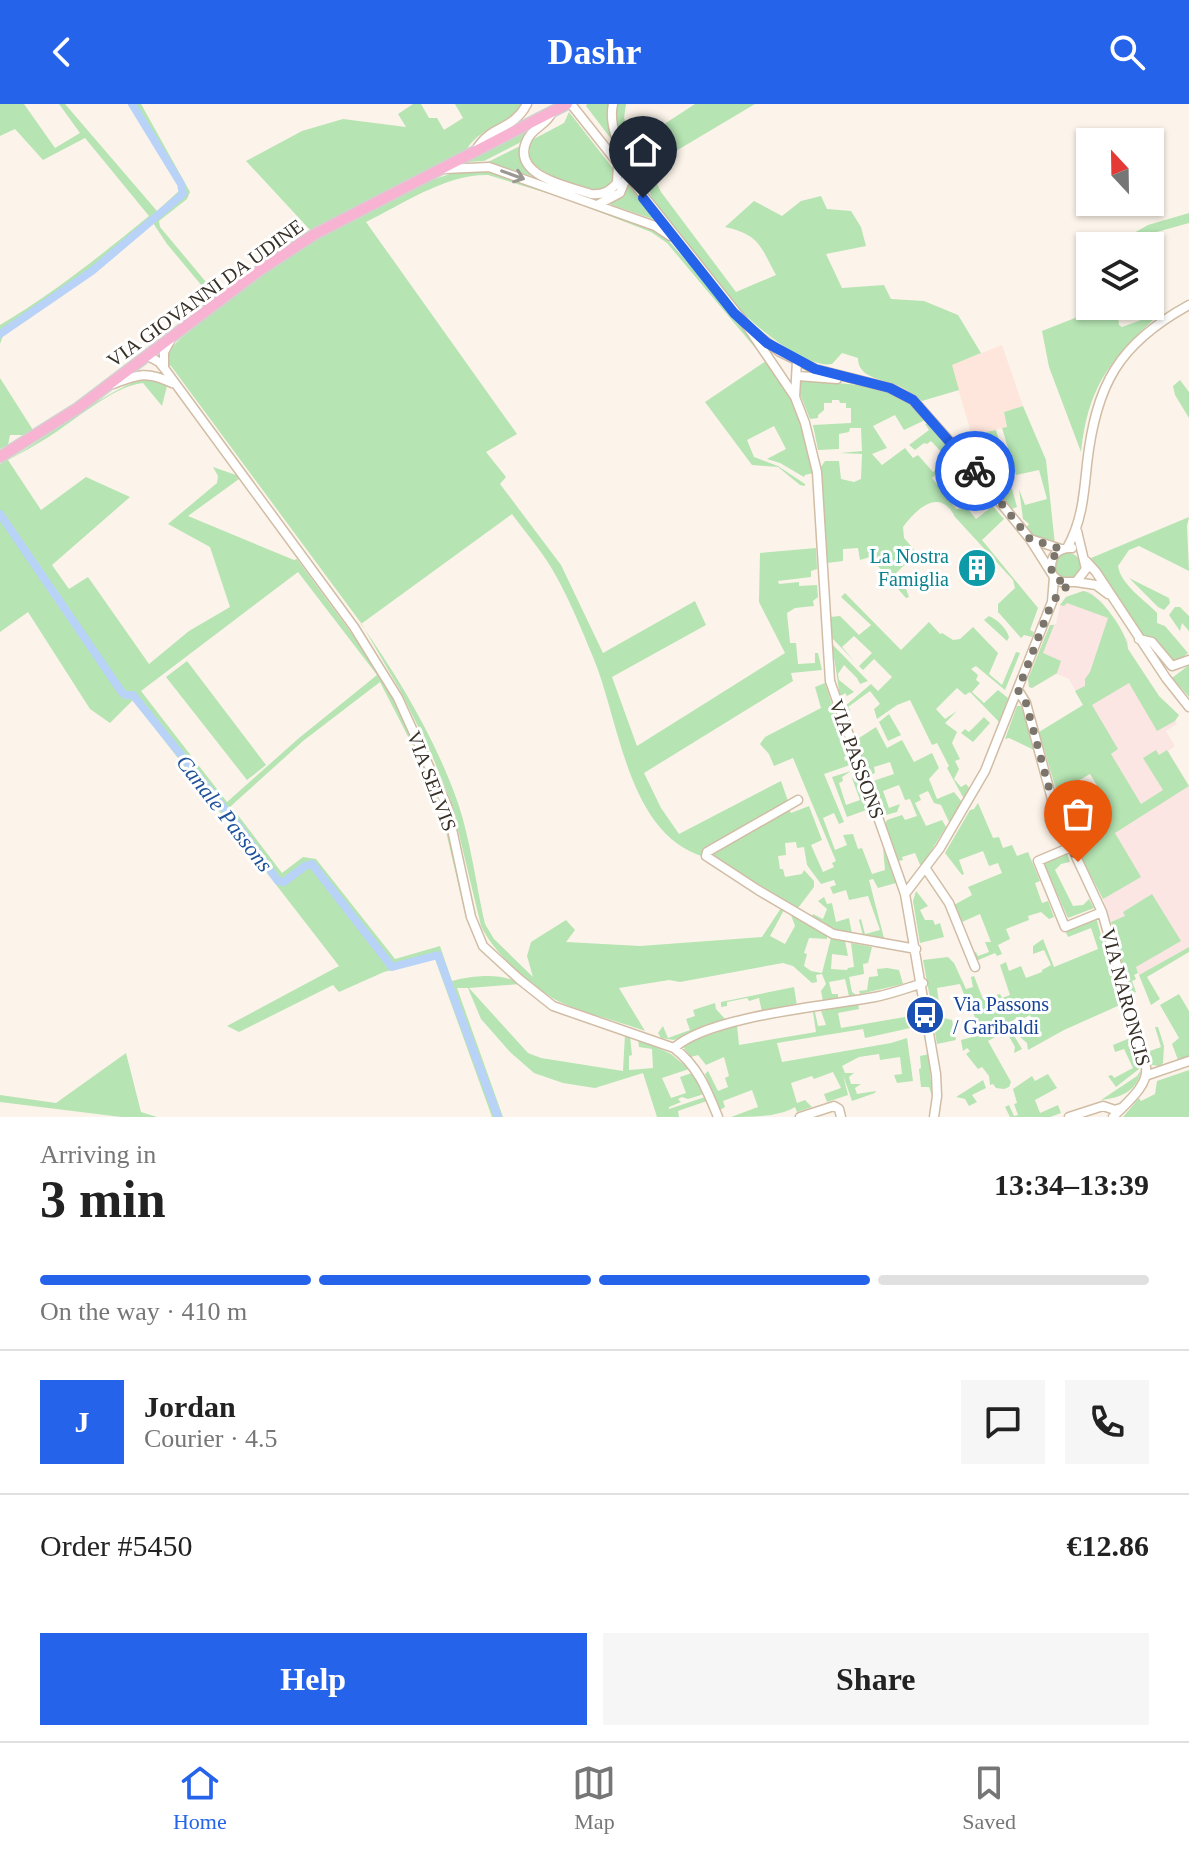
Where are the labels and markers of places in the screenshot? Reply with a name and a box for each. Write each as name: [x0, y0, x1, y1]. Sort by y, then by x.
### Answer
pin: [609, 116, 677, 198]
place label: La Nostra Famiglia: [870, 545, 949, 591]
building icon: La Nostra Famiglia: [956, 547, 998, 589]
pin: [1044, 780, 1112, 862]
place label: Via Passons / Garibaldi: [953, 993, 1049, 1038]
bus stop icon: Via Passons / Garibaldi: [904, 994, 946, 1036]

